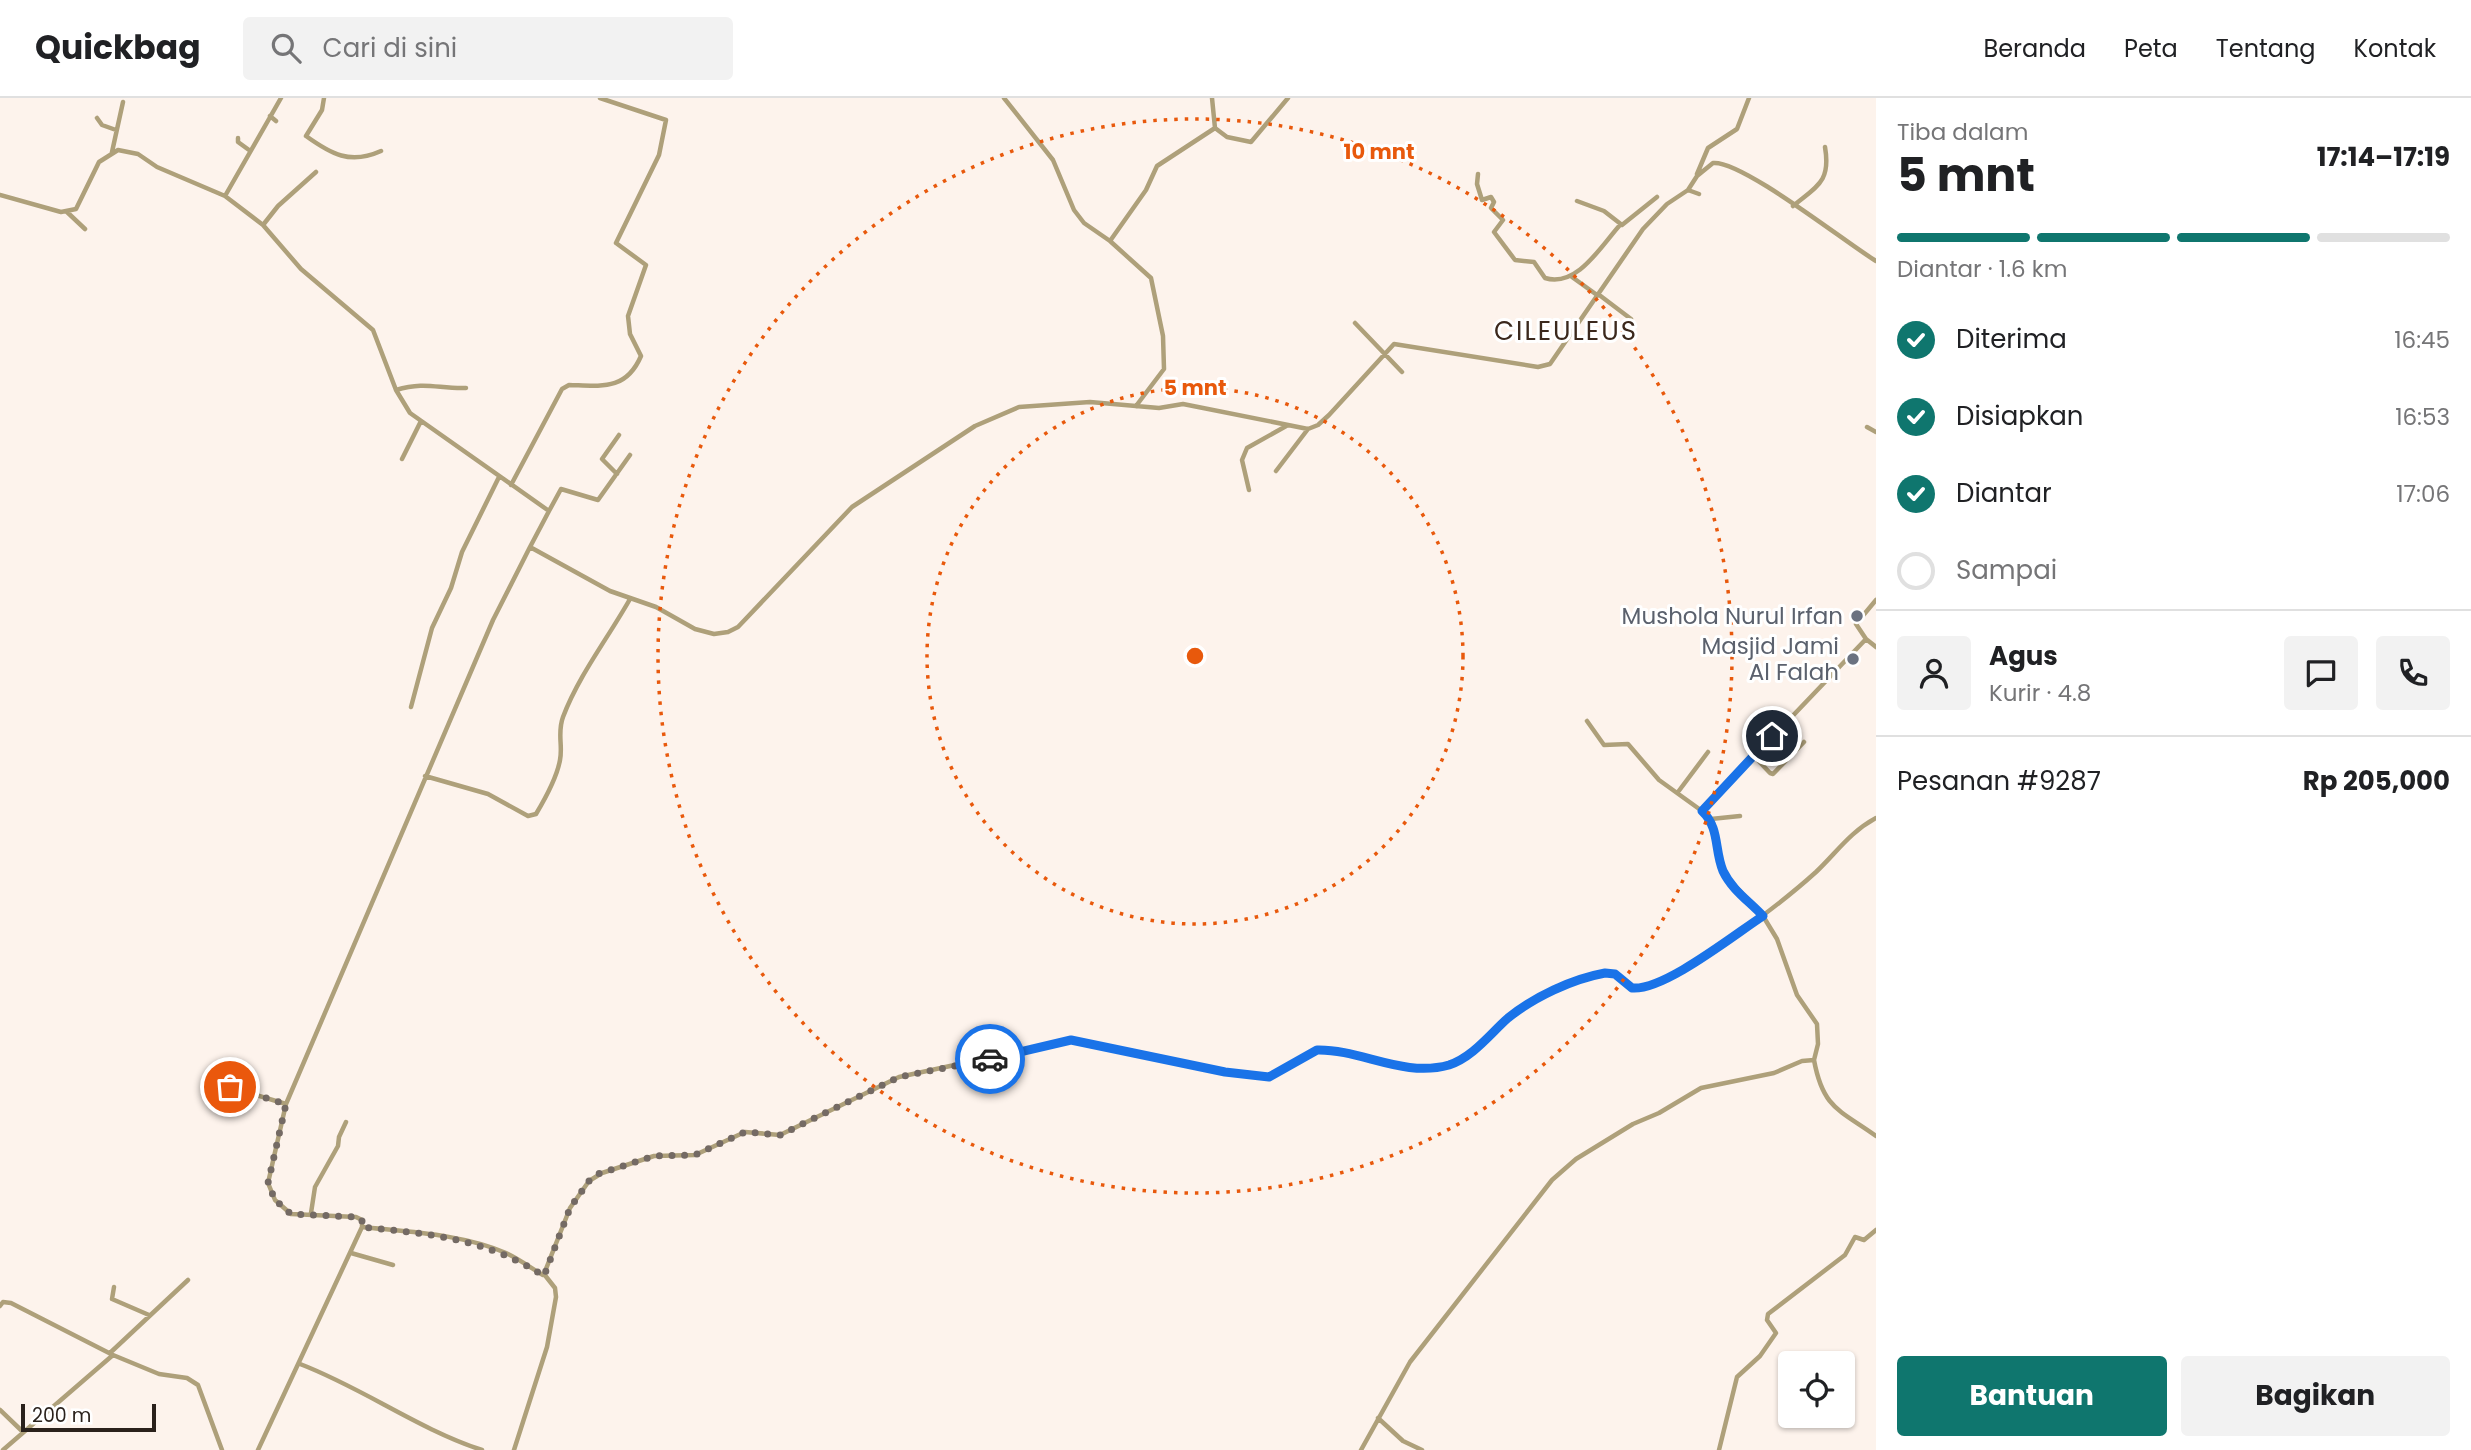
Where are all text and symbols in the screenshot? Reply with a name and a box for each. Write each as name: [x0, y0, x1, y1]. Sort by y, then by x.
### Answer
search box: [243, 17, 733, 80]
text: Quickbag: [35, 24, 201, 71]
icon: search: [267, 29, 305, 67]
text: Cari di sini: [323, 30, 457, 66]
text: Beranda: [1983, 32, 2086, 65]
text: Peta: [2124, 32, 2178, 65]
text: Tentang: [2216, 32, 2316, 65]
text: Kontak: [2354, 32, 2436, 65]
text: Tiba dalam: [1897, 116, 2028, 148]
text: 10 mnt: [1344, 137, 1414, 166]
text: 17:14–17:19: [2317, 139, 2450, 175]
text: 5 mnt: [1897, 143, 2035, 207]
text: Diantar · 1.6 km: [1897, 253, 2067, 285]
district label: CILEULEUS: [1494, 313, 1638, 349]
icon: check: [1897, 321, 1935, 359]
text: Diterima: [1956, 321, 2067, 357]
text: 16:45: [2394, 324, 2450, 356]
text: 5 mnt: [1163, 373, 1227, 402]
icon: check: [1897, 398, 1935, 436]
text: Disiapkan: [1956, 398, 2084, 434]
text: 16:53: [2395, 401, 2450, 433]
icon: check: [1897, 475, 1935, 513]
text: Diantar: [1956, 475, 2052, 511]
text: 17:06: [2396, 478, 2450, 510]
text: Sampai: [1956, 552, 2057, 588]
place label: Mushola Nurul Irfan: [1622, 600, 1843, 632]
marker: Mushola Nurul Irfan: [1849, 608, 1865, 624]
place label: Masjid Jami Al Falah: [1702, 630, 1839, 688]
button: person: [1897, 636, 1971, 710]
button: chat: [2284, 636, 2358, 710]
button: phone: [2376, 636, 2450, 710]
text: Agus: [1989, 638, 2058, 674]
centre of rings: [1183, 644, 1207, 668]
marker: Masjid Jami Al Falah: [1845, 651, 1861, 667]
text: Kurir · 4.8: [1989, 677, 2091, 709]
pin: [1742, 706, 1802, 766]
icon: home: [1753, 717, 1791, 755]
text: Pesanan #9287: [1897, 763, 2101, 799]
text: Rp 205,000: [2303, 763, 2450, 799]
courier: [955, 1024, 1025, 1094]
icon: car: [971, 1040, 1009, 1078]
pin: [200, 1057, 260, 1117]
icon: bag: [211, 1068, 249, 1106]
map controls: [1778, 1351, 1855, 1428]
button: locate: [1778, 1351, 1855, 1428]
button: Bantuan: [1897, 1356, 2167, 1436]
button: Bagikan: [2181, 1356, 2450, 1436]
scale bar: [21, 1401, 156, 1433]
text: 200 m: [32, 1402, 91, 1429]

